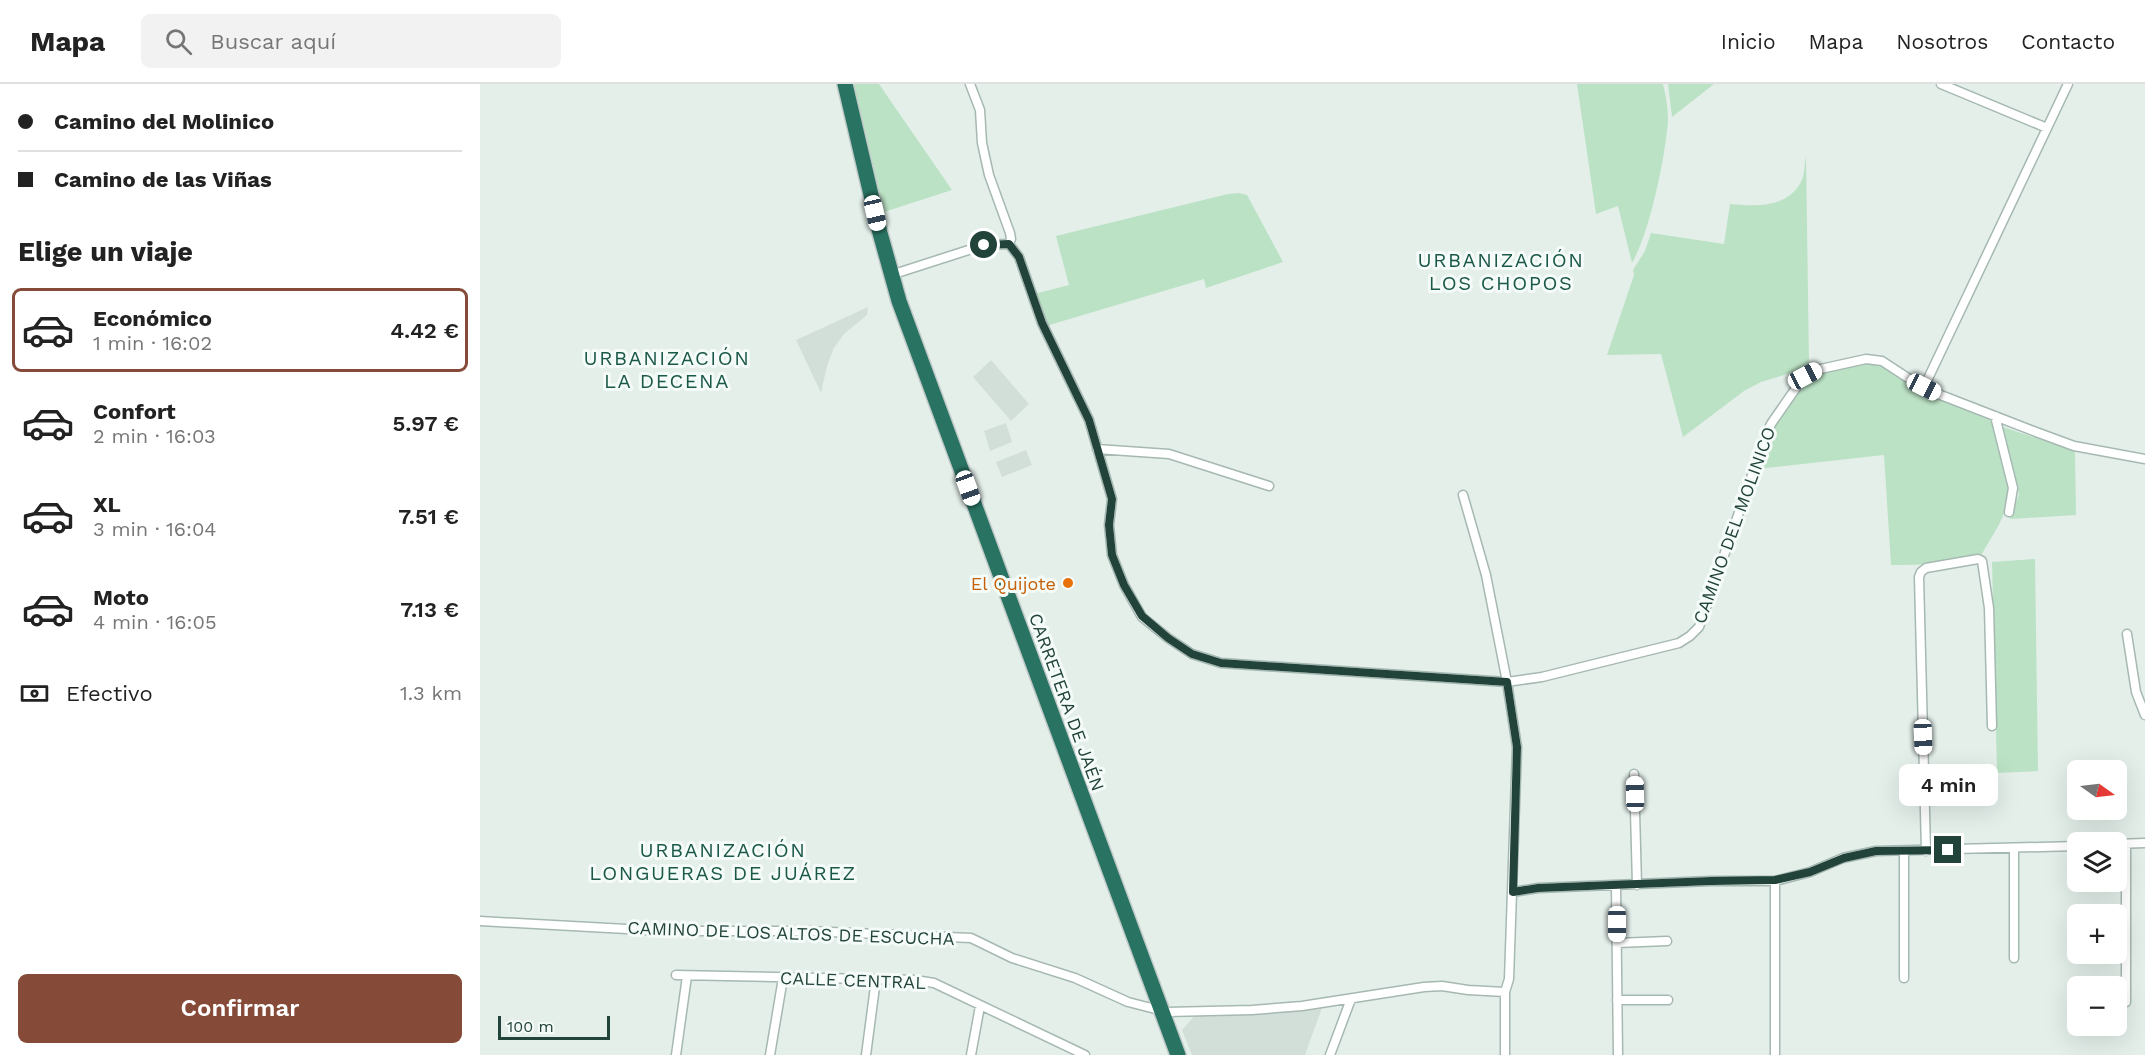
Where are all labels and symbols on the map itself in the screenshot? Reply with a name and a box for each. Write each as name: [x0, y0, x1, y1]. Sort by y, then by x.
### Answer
car: [862, 193, 888, 233]
route start: [970, 231, 997, 258]
district label: URBANIZACIÓN LOS CHOPOS: [1418, 248, 1584, 295]
district label: URBANIZACIÓN LA DECENA: [584, 346, 750, 393]
car: [1785, 360, 1825, 392]
car: [1904, 371, 1944, 403]
street label: CAMINO DEL MOLINICO: [1689, 424, 1779, 626]
car: [953, 468, 983, 508]
place label: El Quijote: [971, 573, 1056, 594]
marker: El Quijote: [1061, 576, 1075, 590]
street label: CARRETERA DE JAÉN: [1025, 610, 1109, 794]
car: [1913, 719, 1933, 755]
north arrow: [2067, 760, 2127, 820]
callout: 4 min: [1898, 763, 1998, 805]
car: [1626, 776, 1644, 812]
route end: [1934, 836, 1961, 863]
district label: URBANIZACIÓN LONGUERAS DE JUÁREZ: [589, 838, 857, 885]
car: [1608, 906, 1626, 942]
street label: CAMINO DE LOS ALTOS DE ESCUCHA: [627, 917, 955, 949]
street label: CALLE CENTRAL: [780, 967, 927, 993]
scale bar: [498, 1013, 610, 1040]

